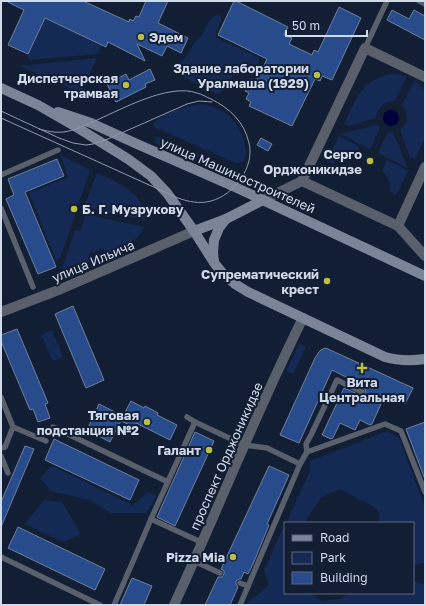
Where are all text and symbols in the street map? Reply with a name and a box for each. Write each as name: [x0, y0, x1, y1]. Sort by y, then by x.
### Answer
scale bar: [286, 12, 367, 38]
text: 50 m: [292, 18, 320, 33]
place label: Эдем: [149, 29, 183, 45]
marker: Эдем: [136, 32, 146, 42]
place label: Здание лаборатории Уралмаша (1929): [173, 60, 309, 91]
place label: Диспетчерская трамвая: [18, 70, 118, 101]
marker: Здание лаборатории Уралмаша (1929): [312, 70, 322, 80]
marker: Диспетчерская трамвая: [121, 80, 131, 90]
street label: улица Машиностроителей: [158, 134, 318, 216]
place label: Серго Орджоникидзе: [263, 146, 362, 177]
marker: Серго Орджоникидзе: [365, 156, 375, 166]
place label: Б. Г. Музрукову: [82, 201, 184, 217]
marker: Б. Г. Музрукову: [69, 204, 79, 214]
street label: улица Ильича: [49, 236, 137, 286]
place label: Супрематический крест: [201, 266, 319, 297]
marker: Супрематический крест: [322, 276, 332, 286]
marker: Вита Центральная: [357, 363, 367, 373]
place label: Вита Центральная: [319, 374, 405, 405]
street label: проспект Орджоникидзе: [186, 380, 266, 532]
place label: Тяговая подстанция №2: [37, 407, 139, 438]
marker: Тяговая подстанция №2: [142, 417, 152, 427]
place label: Галант: [157, 442, 201, 458]
marker: Галант: [204, 445, 214, 455]
legend: [284, 522, 414, 594]
text: Road: [320, 530, 349, 545]
place label: Pizza Mia: [166, 549, 225, 565]
text: Park: [320, 550, 346, 565]
marker: Pizza Mia: [228, 552, 238, 562]
text: Building: [320, 570, 368, 585]

